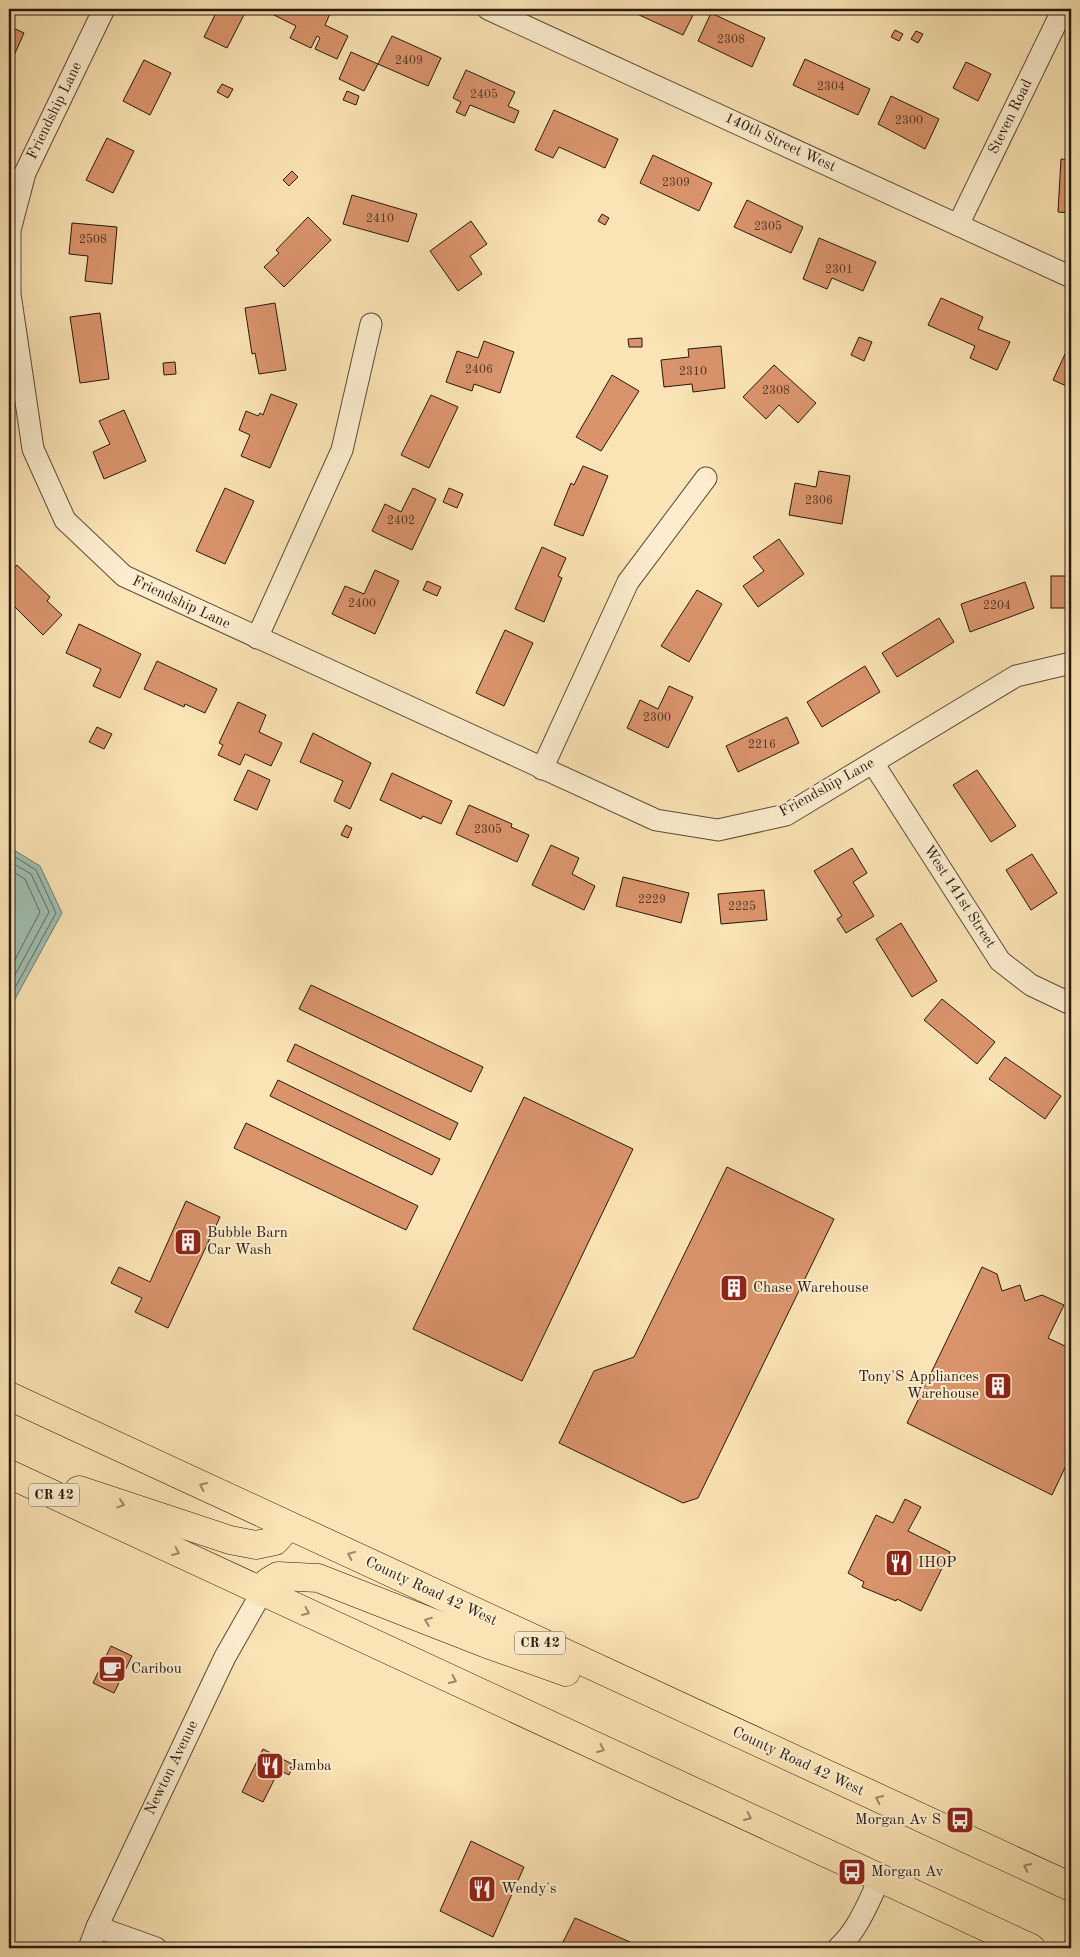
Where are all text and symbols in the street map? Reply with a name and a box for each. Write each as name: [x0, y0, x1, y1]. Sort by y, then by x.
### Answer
house number: 2308: [717, 34, 745, 46]
house number: 2409: [395, 55, 423, 67]
street label: Friendship Lane: [25, 60, 85, 162]
street label: Steven Road: [986, 77, 1036, 157]
house number: 2304: [817, 81, 845, 93]
house number: 2405: [470, 88, 498, 101]
street label: 140th Street West: [722, 111, 838, 175]
house number: 2300: [895, 115, 923, 127]
house number: 2309: [662, 177, 690, 189]
house number: 2410: [366, 213, 394, 225]
house number: 2305: [754, 220, 782, 233]
house number: 2508: [79, 233, 107, 246]
house number: 2301: [825, 264, 853, 276]
house number: 2406: [465, 364, 493, 376]
house number: 2310: [679, 366, 707, 378]
house number: 2308: [762, 385, 790, 397]
house number: 2306: [805, 495, 833, 507]
house number: 2402: [387, 515, 415, 527]
street label: Friendship Lane: [130, 574, 232, 632]
house number: 2400: [348, 598, 376, 610]
house number: 2204: [983, 600, 1011, 612]
house number: 2300: [643, 712, 671, 724]
house number: 2216: [748, 739, 776, 751]
street label: Friendship Lane: [777, 756, 877, 820]
house number: 2305: [474, 823, 502, 836]
street label: West 141st Street: [920, 843, 998, 951]
house number: 2229: [638, 894, 666, 906]
house number: 2225: [728, 900, 756, 913]
place label: Bubble Barn Car Wash: [207, 1226, 288, 1258]
building icon: Bubble Barn Car Wash: [173, 1227, 203, 1257]
building icon: Chase Warehouse: [719, 1273, 749, 1303]
place label: Chase Warehouse: [753, 1281, 869, 1296]
place label: Tony'S Appliances Warehouse: [858, 1370, 979, 1402]
building icon: Tony'S Appliances Warehouse: [983, 1371, 1013, 1401]
one-way arrow: [199, 1482, 208, 1493]
road number: CR 42: [29, 1484, 79, 1506]
one-way arrow: [117, 1498, 125, 1508]
one-way arrow: [171, 1545, 180, 1556]
restaurant icon: IHOP: [884, 1548, 914, 1578]
one-way arrow: [347, 1551, 356, 1561]
street label: County Road 42 West: [363, 1555, 499, 1629]
place label: IHOP: [918, 1556, 956, 1571]
one-way arrow: [301, 1606, 310, 1616]
one-way arrow: [424, 1617, 433, 1628]
road number: CR 42: [515, 1632, 565, 1655]
cafe icon: Caribou: [97, 1654, 127, 1684]
place label: Caribou: [131, 1662, 182, 1677]
one-way arrow: [448, 1674, 457, 1684]
street label: Newton Avenue: [143, 1718, 201, 1817]
street label: County Road 42 West: [730, 1725, 866, 1799]
one-way arrow: [596, 1743, 605, 1753]
restaurant icon: Jamba: [255, 1751, 285, 1781]
place label: Jamba: [289, 1759, 332, 1774]
one-way arrow: [875, 1795, 884, 1806]
bus stop icon: Morgan Av S: [945, 1805, 975, 1835]
one-way arrow: [743, 1811, 752, 1822]
place label: Morgan Av S: [855, 1813, 941, 1828]
bus stop icon: Morgan Av: [837, 1857, 867, 1887]
one-way arrow: [1023, 1863, 1032, 1873]
place label: Morgan Av: [871, 1865, 943, 1880]
restaurant icon: Wendy's: [467, 1874, 497, 1904]
place label: Wendy's: [501, 1882, 556, 1897]

